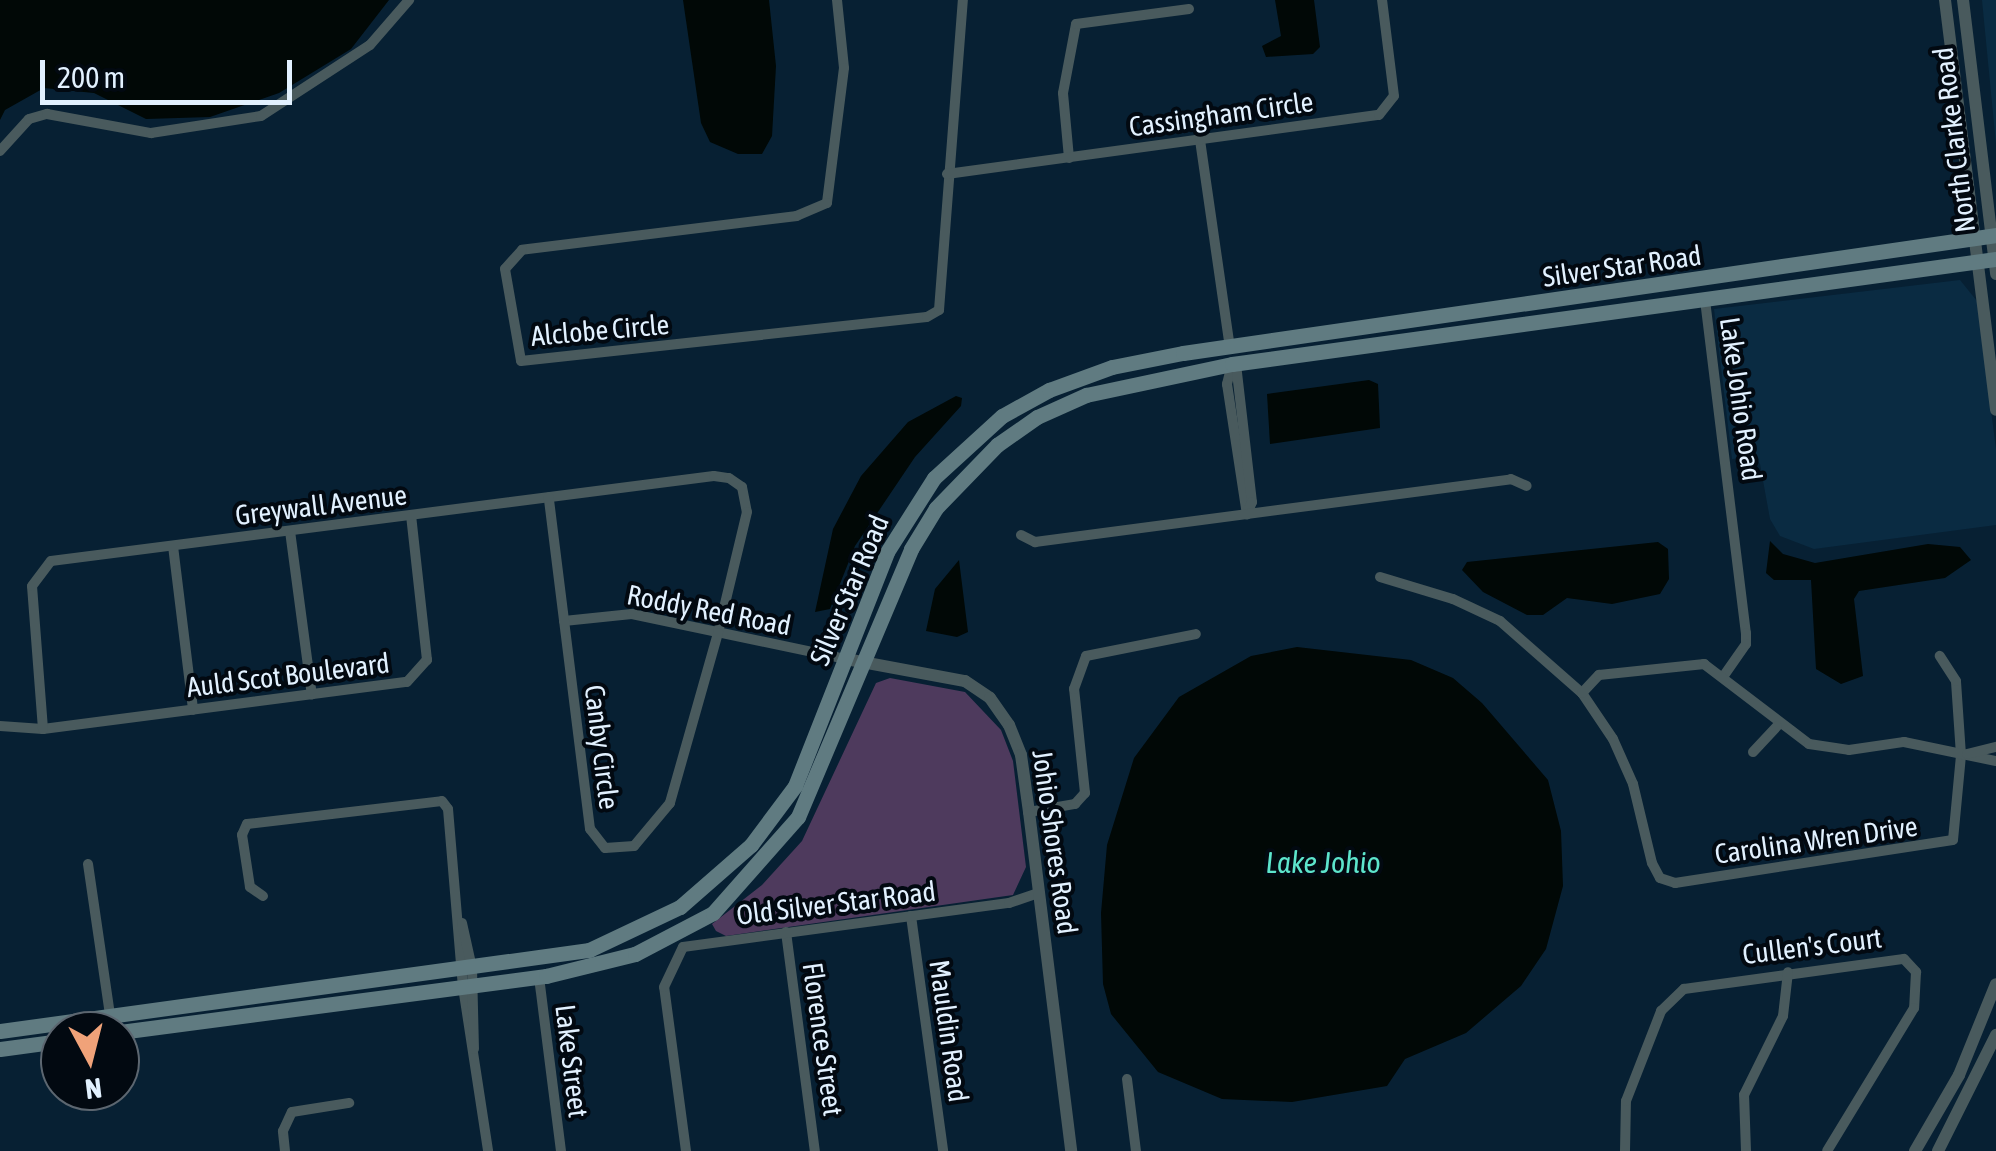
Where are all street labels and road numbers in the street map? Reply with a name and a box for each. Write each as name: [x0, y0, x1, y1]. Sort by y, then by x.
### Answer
street label: North Clarke Road: [1926, 46, 1982, 234]
street label: Cassingham Circle: [1127, 84, 1315, 144]
street label: Silver Star Road: [1541, 238, 1703, 294]
street label: Alclobe Circle: [529, 307, 671, 353]
street label: Lake Johio Road: [1713, 315, 1769, 483]
street label: Greywall Avenue: [233, 478, 409, 532]
street label: Silver Star Road: [802, 510, 896, 670]
street label: Roddy Red Road: [624, 578, 794, 642]
street label: Auld Scot Boulevard: [185, 646, 391, 704]
street label: Canby Circle: [578, 683, 626, 811]
street label: Johio Shores Road: [1025, 748, 1085, 936]
street label: Carolina Wren Drive: [1712, 809, 1920, 871]
street label: Old Silver Star Road: [735, 874, 937, 932]
street label: Cullen's Court: [1740, 921, 1884, 971]
street label: Mauldin Road: [922, 958, 976, 1104]
street label: Florence Street: [796, 960, 850, 1118]
street label: Lake Street: [548, 1003, 596, 1119]

